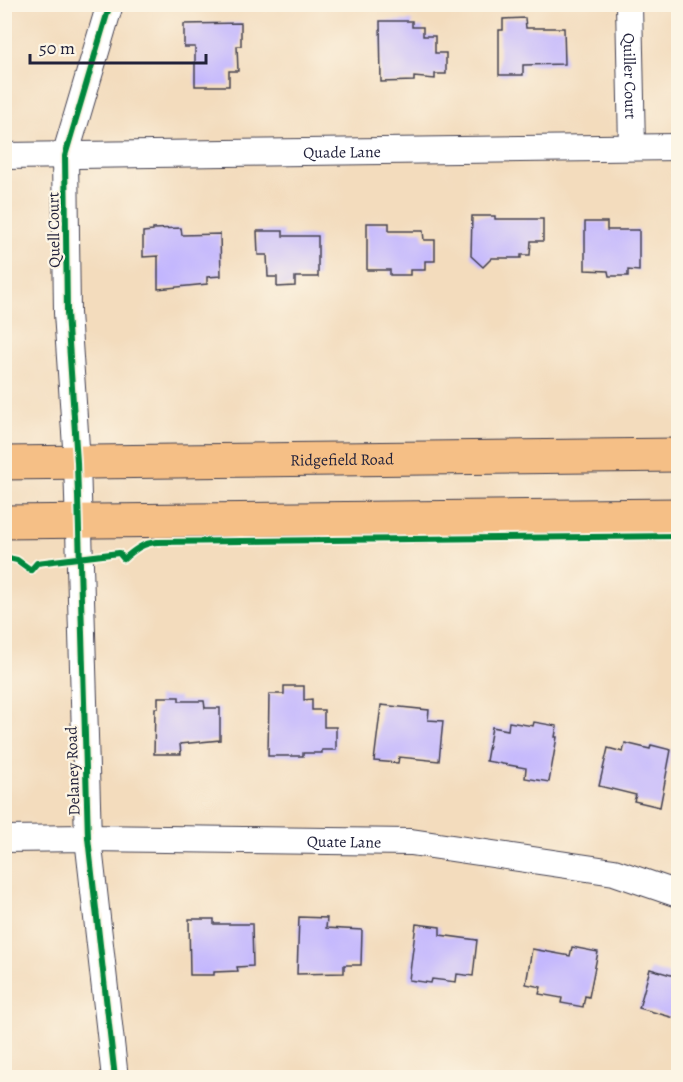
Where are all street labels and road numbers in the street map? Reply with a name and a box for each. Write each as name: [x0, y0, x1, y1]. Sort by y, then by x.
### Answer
street label: Quiller Court: [618, 33, 641, 119]
street label: Quade Lane: [303, 141, 381, 164]
street label: Quell Court: [42, 192, 66, 268]
street label: Ridgefield Road: [290, 448, 394, 472]
street label: Delaney Road: [60, 726, 86, 816]
street label: Quate Lane: [307, 831, 381, 854]

